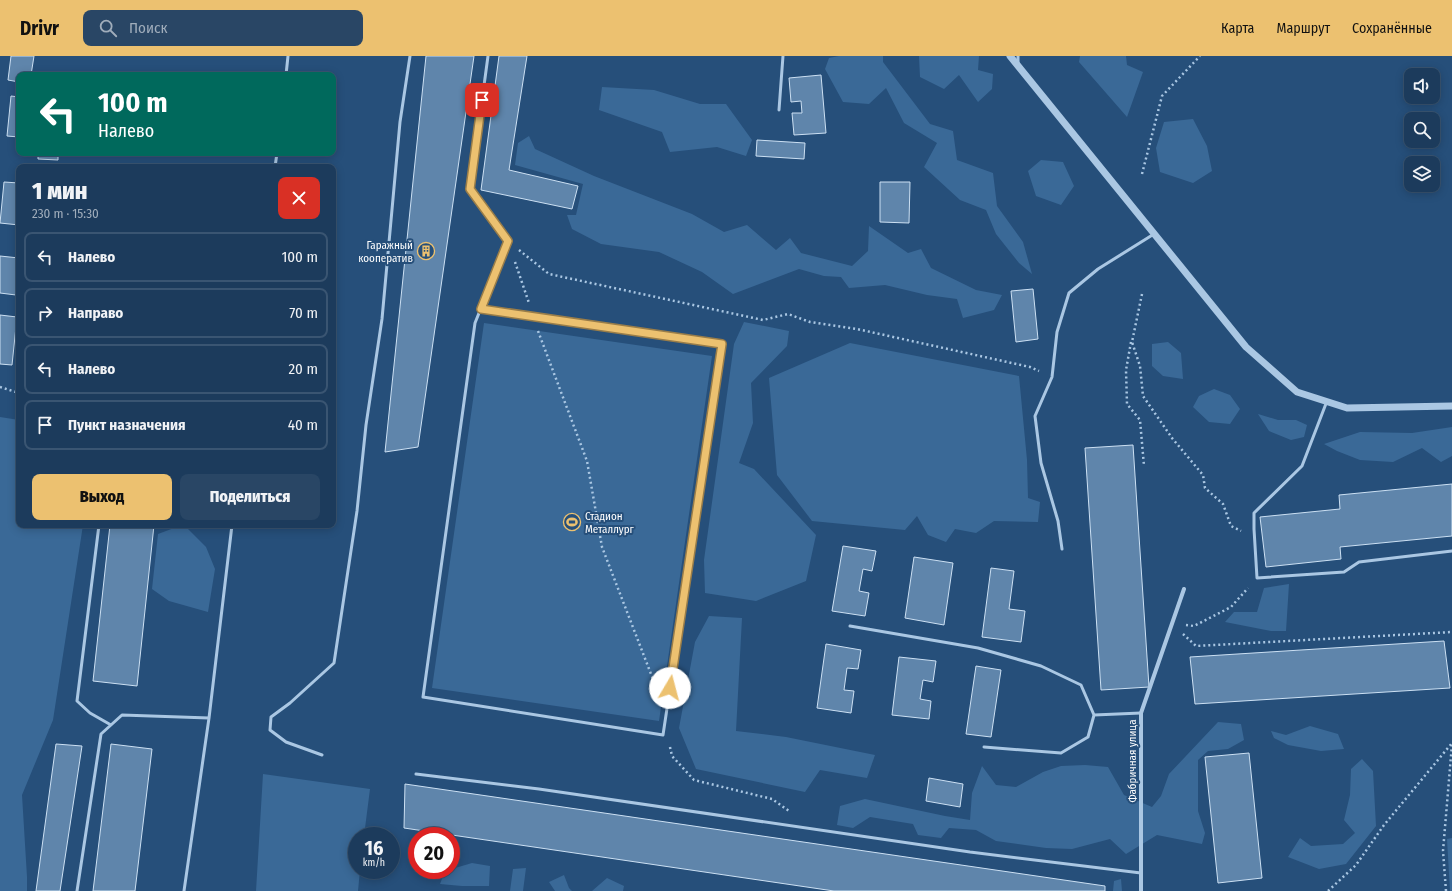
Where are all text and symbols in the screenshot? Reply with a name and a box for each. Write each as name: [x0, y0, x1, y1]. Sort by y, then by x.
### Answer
search box: [83, 10, 363, 46]
text: Drivr: [20, 17, 59, 40]
icon: search: [97, 17, 119, 39]
text: Поиск: [129, 19, 168, 37]
text: Карта: [1221, 20, 1254, 37]
text: Маршрут: [1276, 20, 1330, 37]
text: Сохранённые: [1352, 20, 1432, 37]
map controls: [1404, 68, 1440, 192]
button: sound: [1404, 68, 1440, 104]
pin: [465, 83, 499, 117]
text: 100 m: [98, 86, 168, 119]
icon: left: [32, 88, 84, 140]
icon: arrive: [471, 89, 493, 111]
button: search: [1404, 112, 1440, 148]
text: Налево: [98, 120, 154, 142]
button: layers: [1404, 156, 1440, 192]
text: 1 мин: [32, 177, 87, 205]
button: close: [278, 177, 320, 219]
text: 230 m · 15:30: [32, 206, 99, 221]
place label: Гаражный кооператив: [358, 239, 413, 265]
building icon: Гаражный кооператив: [416, 241, 436, 261]
icon: left: [34, 246, 56, 268]
text: Налево: [68, 248, 115, 266]
text: 100 m: [281, 248, 318, 266]
icon: right: [34, 302, 56, 324]
text: Направо: [68, 304, 123, 322]
text: 70 m: [289, 304, 318, 322]
icon: left: [34, 358, 56, 380]
text: Налево: [68, 360, 115, 378]
text: 20 m: [289, 360, 318, 378]
icon: arrive: [34, 414, 56, 436]
text: Пункт назначения: [68, 416, 186, 434]
text: 40 m: [288, 416, 318, 434]
button: Выход: [32, 474, 172, 520]
button: Поделиться: [180, 474, 320, 520]
place label: Стадион Металлург: [585, 510, 635, 536]
sports icon: Стадион Металлург: [562, 512, 582, 532]
position arrow: [649, 667, 691, 709]
street label: Фабричная улица: [1126, 719, 1139, 803]
speed limit sign: 20: [408, 827, 460, 879]
text: 16: [365, 836, 383, 860]
text: km/h: [363, 857, 385, 869]

